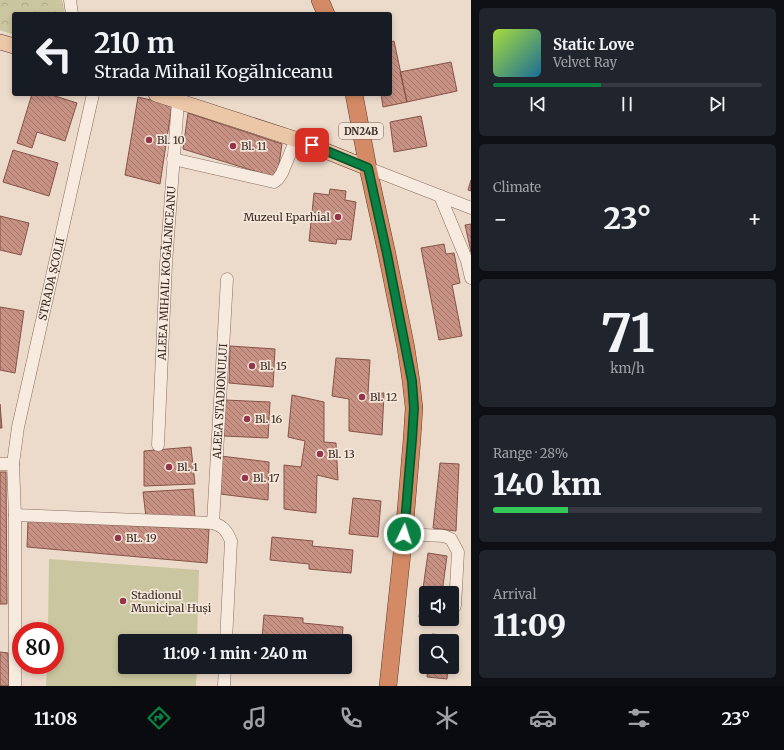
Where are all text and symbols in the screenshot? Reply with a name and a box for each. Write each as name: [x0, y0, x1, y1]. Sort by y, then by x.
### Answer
text: 210 m: [94, 25, 175, 61]
icon: left: [28, 28, 80, 80]
text: Static Love: [553, 35, 634, 54]
text: Velvet Ray: [553, 54, 617, 71]
text: Strada Mihail Kogălniceanu: [94, 60, 333, 83]
icon: previous: [527, 93, 549, 115]
icon: pause: [616, 93, 638, 115]
icon: next: [706, 93, 728, 115]
road number: DN24B: [339, 123, 383, 139]
pin: [295, 128, 329, 162]
place label: Bl. 10: [157, 133, 185, 147]
icon: arrive: [301, 134, 323, 156]
marker: Bl. 10: [144, 135, 154, 145]
place label: Bl. 11: [241, 139, 267, 153]
marker: Bl. 11: [228, 141, 238, 151]
text: Climate: [493, 179, 541, 196]
street label: ALEEA MIHAIL KOGĂLNICEANU: [155, 186, 179, 362]
text: 23°: [604, 199, 651, 237]
text: −: [493, 205, 508, 233]
text: +: [747, 205, 762, 233]
place label: Muzeul Eparhial: [243, 210, 331, 224]
marker: Muzeul Eparhial: [333, 212, 343, 222]
street label: STRADA ȘCOLII: [35, 236, 67, 322]
text: 71: [600, 301, 655, 366]
street label: ALEEA STADIONULUI: [210, 343, 230, 460]
place label: Bl. 15: [260, 359, 287, 373]
text: km/h: [610, 360, 645, 377]
marker: Bl. 15: [247, 361, 257, 371]
place label: Bl. 12: [370, 390, 397, 404]
marker: Bl. 12: [357, 392, 367, 402]
place label: Bl. 16: [255, 412, 282, 426]
marker: Bl. 16: [242, 414, 252, 424]
text: Range · 28%: [493, 445, 568, 462]
place label: Bl. 13: [328, 447, 355, 461]
marker: Bl. 13: [315, 449, 325, 459]
place label: Bl. 1: [177, 460, 198, 474]
marker: Bl. 1: [164, 462, 174, 472]
text: 140 km: [493, 465, 601, 503]
place label: Bl. 17: [253, 471, 280, 485]
marker: Bl. 17: [240, 473, 250, 483]
position arrow: [383, 513, 425, 555]
place label: BL. 19: [126, 531, 157, 545]
marker: BL. 19: [113, 533, 123, 543]
map controls: [419, 586, 459, 674]
button: sound: [419, 586, 459, 626]
text: Arrival: [493, 586, 536, 603]
place label: Stadionul Municipal Huși: [131, 588, 212, 615]
marker: Stadionul Municipal Huși: [118, 596, 128, 606]
text: 11:09: [493, 606, 566, 644]
speed limit sign: 80: [12, 622, 64, 674]
button: search: [419, 634, 459, 674]
text: 11:09 · 1 min · 240 m: [163, 644, 307, 663]
icon: directions: [145, 704, 173, 732]
icon: music: [241, 704, 269, 732]
icon: phone: [337, 704, 365, 732]
icon: climate: [433, 704, 461, 732]
icon: car: [529, 704, 557, 732]
icon: filters: [625, 704, 653, 732]
text: 11:08: [34, 707, 77, 730]
text: 23°: [721, 707, 750, 730]

